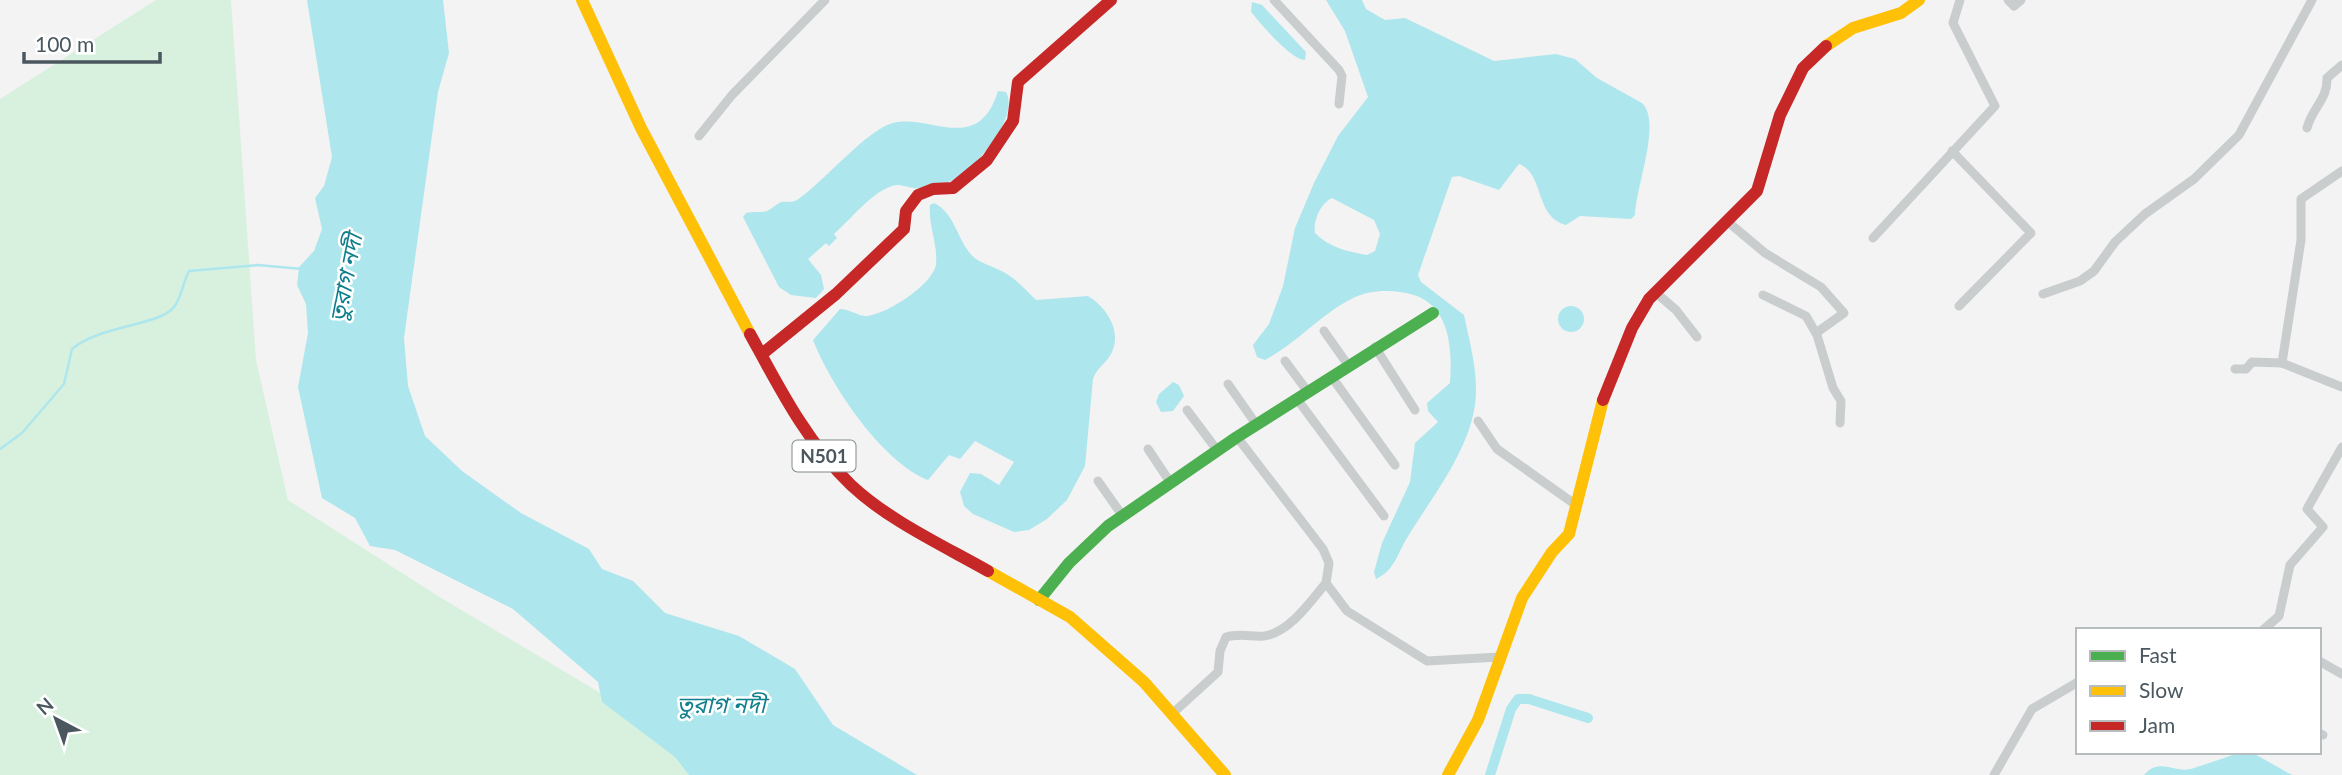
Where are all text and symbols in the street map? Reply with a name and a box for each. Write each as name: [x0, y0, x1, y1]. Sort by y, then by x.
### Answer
scale bar: [24, 21, 161, 65]
text: 100 m: [35, 31, 94, 56]
water label: তুরাগ নদী: [323, 228, 369, 324]
road number: N501: [792, 440, 856, 471]
legend: [2076, 628, 2321, 754]
text: Fast: [2139, 642, 2177, 667]
text: Slow: [2139, 677, 2184, 702]
north arrow: [21, 684, 91, 754]
water label: তুরাগ নদী: [676, 690, 769, 719]
text: N: [31, 692, 58, 719]
text: Jam: [2139, 712, 2175, 737]

